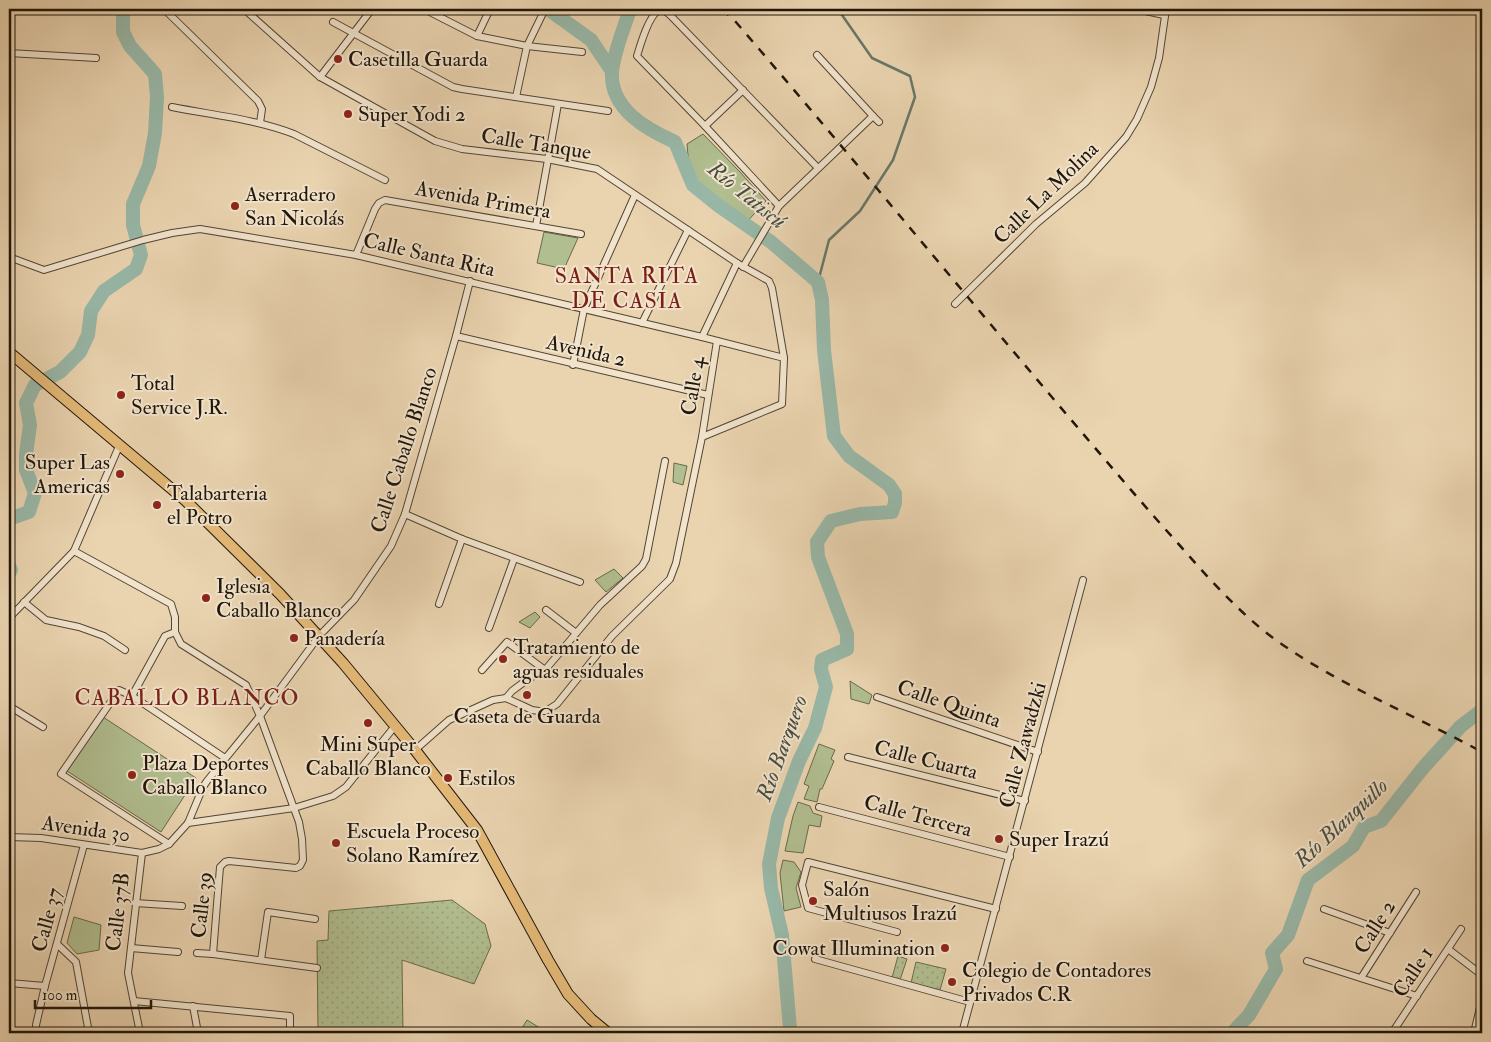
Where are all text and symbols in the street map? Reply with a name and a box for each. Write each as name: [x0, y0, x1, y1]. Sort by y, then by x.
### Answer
place label: Casetilla Guarda: [348, 46, 488, 73]
marker: Casetilla Guarda: [332, 53, 344, 65]
place label: Super Yodi 2: [358, 101, 466, 128]
marker: Super Yodi 2: [342, 108, 354, 120]
street label: Calle Tanque: [479, 122, 593, 166]
street label: Calle La Molina: [988, 136, 1105, 250]
water label: Río Tatiscú: [701, 154, 793, 236]
street label: Avenida Primera: [412, 175, 553, 225]
place label: Aserradero San Nicolás: [244, 181, 344, 232]
marker: Aserradero San Nicolás: [229, 200, 241, 212]
street label: Calle Santa Rita: [360, 227, 498, 283]
district label: SANTA RITA DE CASIA: [555, 262, 699, 315]
street label: Avenida 2: [543, 329, 628, 373]
street label: Calle 4: [675, 353, 711, 417]
street label: Calle Caballo Blanco: [364, 364, 444, 536]
place label: Total Service J.R.: [131, 370, 227, 421]
marker: Total Service J.R.: [115, 389, 127, 401]
place label: Super Las Americas: [25, 449, 110, 500]
marker: Super Las Americas: [114, 468, 126, 480]
place label: Talabarteria el Potro: [167, 480, 268, 531]
marker: Talabarteria el Potro: [151, 499, 163, 511]
place label: Iglesia Caballo Blanco: [216, 573, 341, 624]
marker: Iglesia Caballo Blanco: [200, 592, 212, 604]
place label: Panadería: [304, 625, 385, 652]
marker: Panadería: [288, 632, 300, 644]
place label: Tratamiento de aguas residuales: [513, 634, 644, 685]
marker: Tratamiento de aguas residuales: [497, 653, 509, 665]
street label: Calle Quinta: [893, 674, 1005, 734]
street label: Calle Zawadzki: [993, 679, 1053, 811]
district label: CABALLO BLANCO: [75, 684, 300, 712]
marker: Caseta de Guarda: [521, 689, 533, 701]
water label: Río Barquero: [750, 691, 814, 806]
place label: Caseta de Guarda: [453, 703, 601, 730]
marker: Mini Super Caballo Blanco: [362, 717, 374, 729]
place label: Mini Super Caballo Blanco: [305, 731, 431, 782]
street label: Calle Cuarta: [871, 734, 981, 786]
place label: Plaza Deportes Caballo Blanco: [142, 750, 269, 801]
place label: Estilos: [458, 765, 515, 792]
marker: Plaza Deportes Caballo Blanco: [126, 769, 138, 781]
marker: Estilos: [442, 772, 454, 784]
water label: Río Blanquillo: [1287, 772, 1394, 874]
street label: Calle Tercera: [861, 789, 975, 843]
street label: Avenida 30: [39, 809, 132, 849]
place label: Escuela Proceso Solano Ramírez: [346, 818, 479, 869]
place label: Super Irazú: [1009, 826, 1109, 853]
marker: Super Irazú: [993, 833, 1005, 845]
marker: Escuela Proceso Solano Ramírez: [330, 837, 342, 849]
street label: Calle 39: [185, 870, 219, 940]
street label: Calle 37B: [100, 871, 136, 953]
place label: Salón Multiusos Irazú: [823, 876, 957, 927]
street label: Calle 37: [25, 885, 69, 955]
marker: Salón Multiusos Irazú: [807, 895, 819, 907]
street label: Calle 2: [1348, 895, 1402, 959]
place label: Cowat Illumination: [772, 935, 935, 962]
street label: Calle 1: [1387, 941, 1439, 1003]
marker: Cowat Illumination: [939, 942, 951, 954]
place label: Colegio de Contadores Privados C.R: [962, 957, 1151, 1008]
marker: Colegio de Contadores Privados C.R: [946, 976, 958, 988]
scale bar: [35, 977, 151, 1009]
text: 100 m: [42, 986, 78, 1005]

